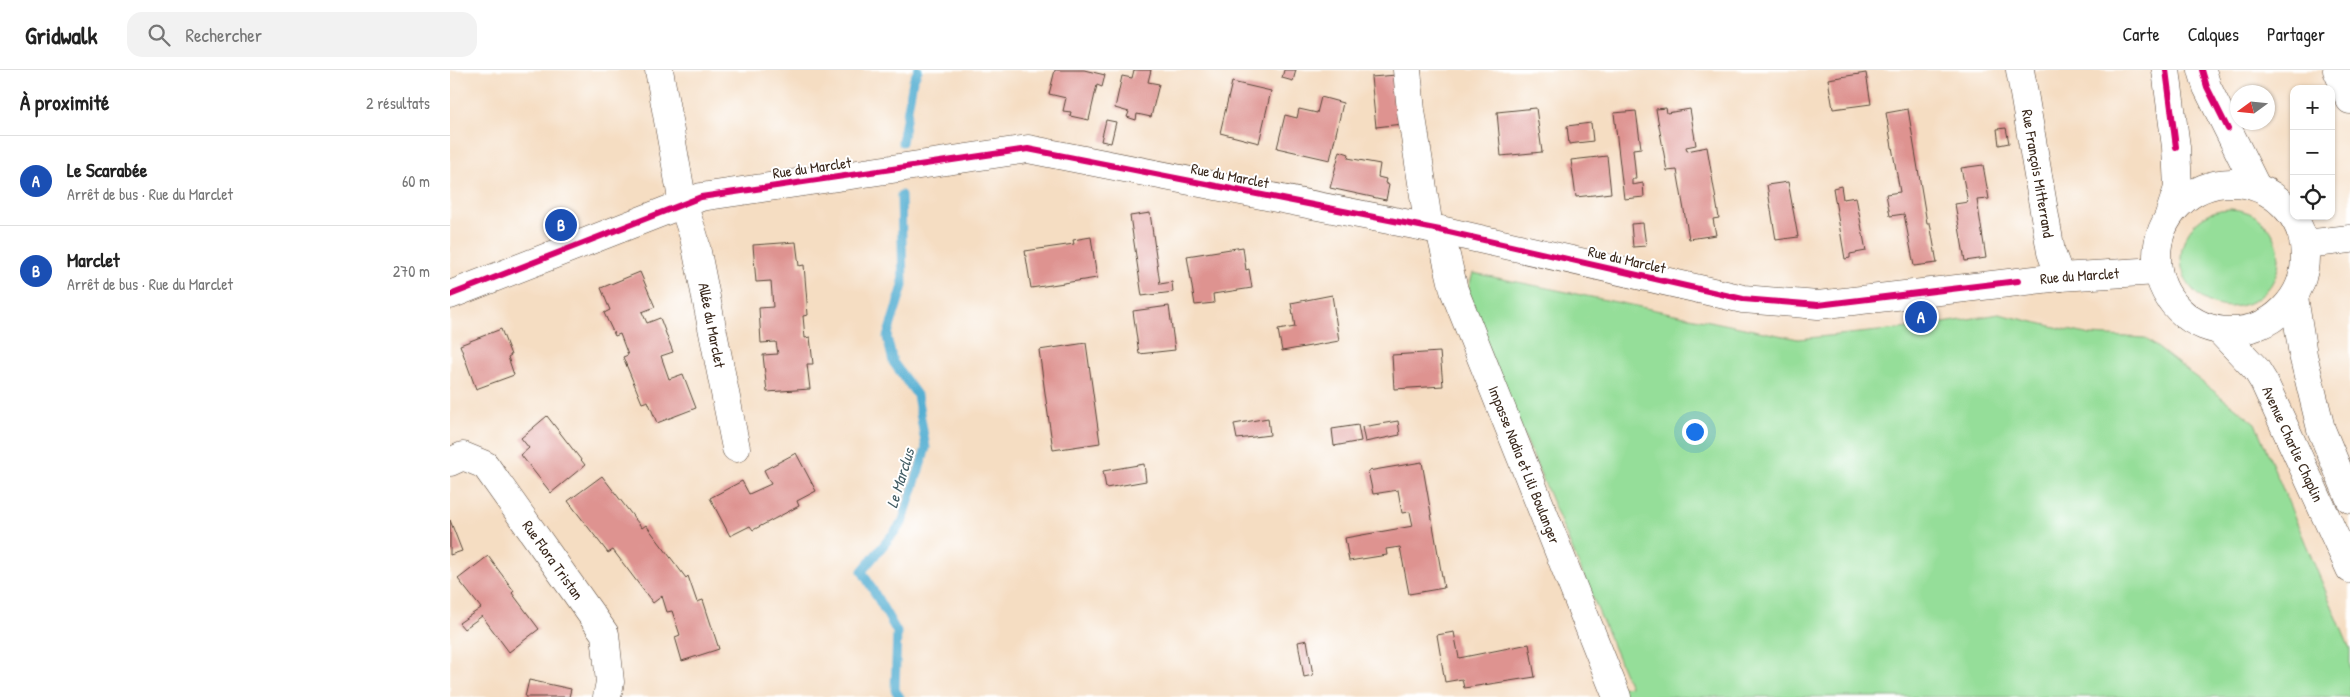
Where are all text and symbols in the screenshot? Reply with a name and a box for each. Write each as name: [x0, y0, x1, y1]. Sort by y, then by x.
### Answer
search box: [127, 12, 477, 57]
text: Gridwalk: [25, 19, 97, 51]
icon: search: [145, 21, 173, 49]
text: Rechercher: [185, 22, 262, 48]
text: Carte: [2122, 22, 2160, 47]
text: Calques: [2188, 22, 2239, 47]
text: Partager: [2267, 22, 2325, 47]
north arrow: [2230, 85, 2275, 130]
map controls: [2290, 85, 2335, 220]
button: +: [2290, 85, 2335, 130]
text: À proximité: [20, 88, 109, 117]
text: 2 résultats: [366, 92, 430, 114]
street label: Rue François Mitterrand: [2017, 108, 2059, 239]
button: −: [2290, 130, 2335, 175]
street label: Rue du Marclet: [771, 151, 853, 183]
text: Le Scarabée: [67, 157, 147, 183]
street label: Rue du Marclet: [1189, 158, 1272, 194]
text: A: [32, 170, 40, 192]
text: 60 m: [402, 170, 430, 192]
button: locate: [2290, 175, 2335, 220]
text: Arrêt de bus · Rue du Marclet: [67, 183, 233, 205]
pin: B: [545, 206, 577, 244]
street label: Rue du Marclet: [1586, 240, 1669, 279]
text: Marclet: [67, 247, 120, 273]
text: B: [32, 260, 40, 282]
text: 270 m: [393, 260, 430, 282]
street label: Rue du Marclet: [2039, 262, 2120, 289]
text: Arrêt de bus · Rue du Marclet: [67, 273, 233, 295]
street label: Allée du Marclet: [693, 281, 731, 370]
pin: A: [1905, 298, 1937, 336]
street label: Impasse Nadia et Lili Boulanger: [1483, 382, 1566, 547]
street label: Avenue Charlie Chaplin: [2257, 382, 2329, 506]
your location: [1682, 419, 1708, 445]
water label: Le Marclus: [881, 444, 920, 510]
street label: Rue Flora Tristan: [518, 516, 589, 604]

